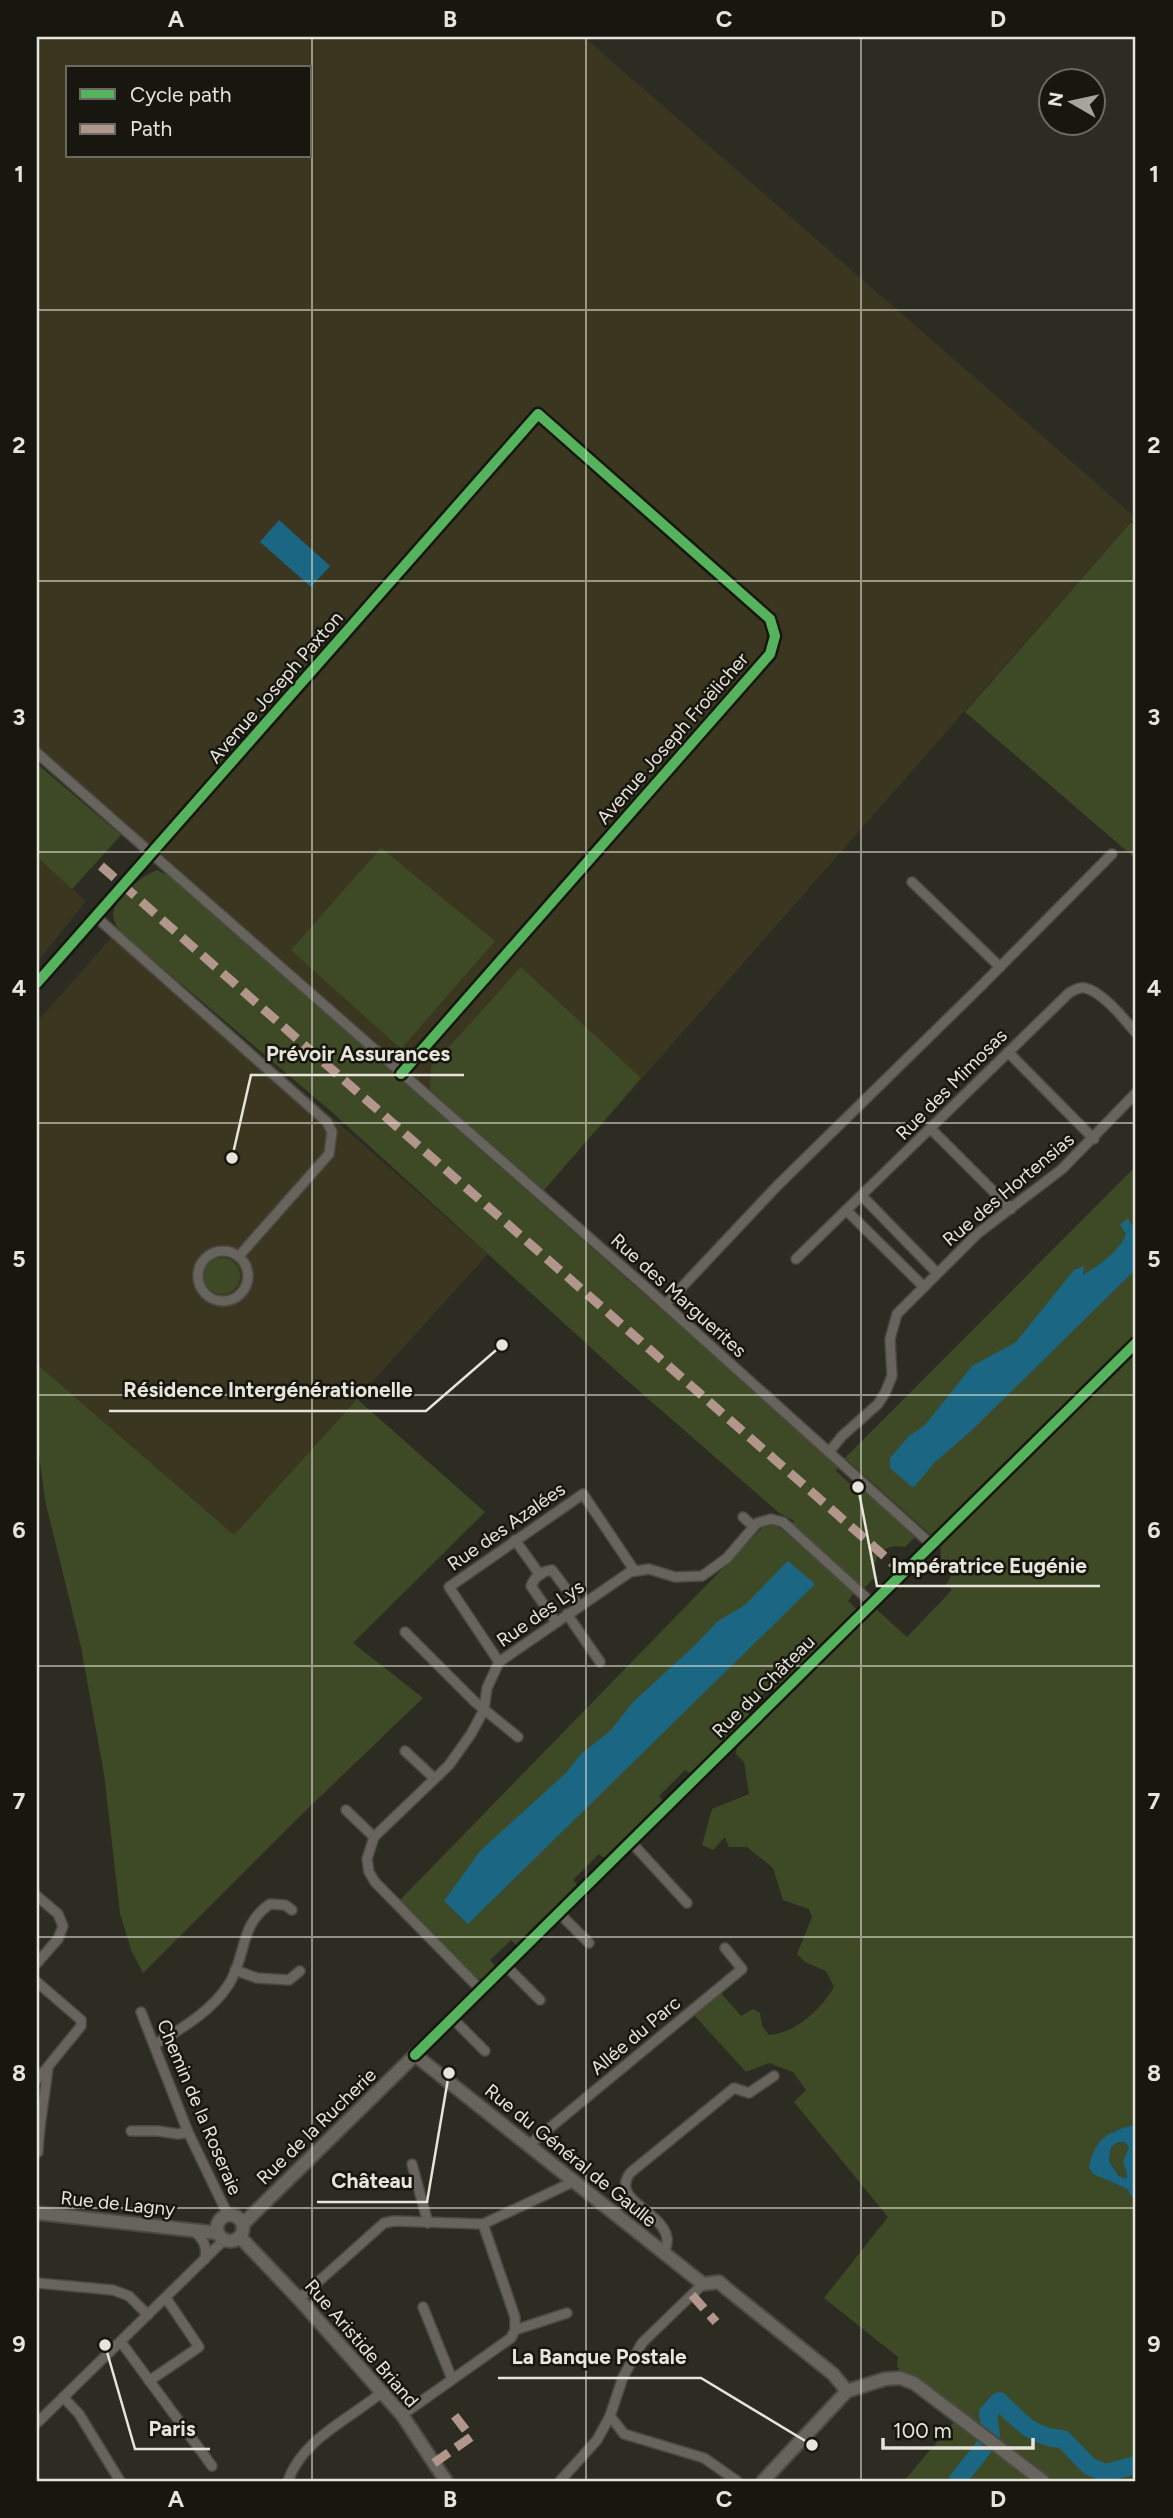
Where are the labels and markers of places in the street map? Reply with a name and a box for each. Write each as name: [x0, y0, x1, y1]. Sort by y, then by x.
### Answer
callout: Prévoir Assurances: [251, 1033, 464, 1075]
callout: Résidence Intergénérationelle: [109, 1369, 426, 1411]
callout: Impératrice Eugénie: [877, 1544, 1100, 1586]
callout: Château: [317, 2160, 427, 2202]
callout: La Banque Postale: [498, 2336, 701, 2378]
callout: Paris: [135, 2407, 210, 2449]

